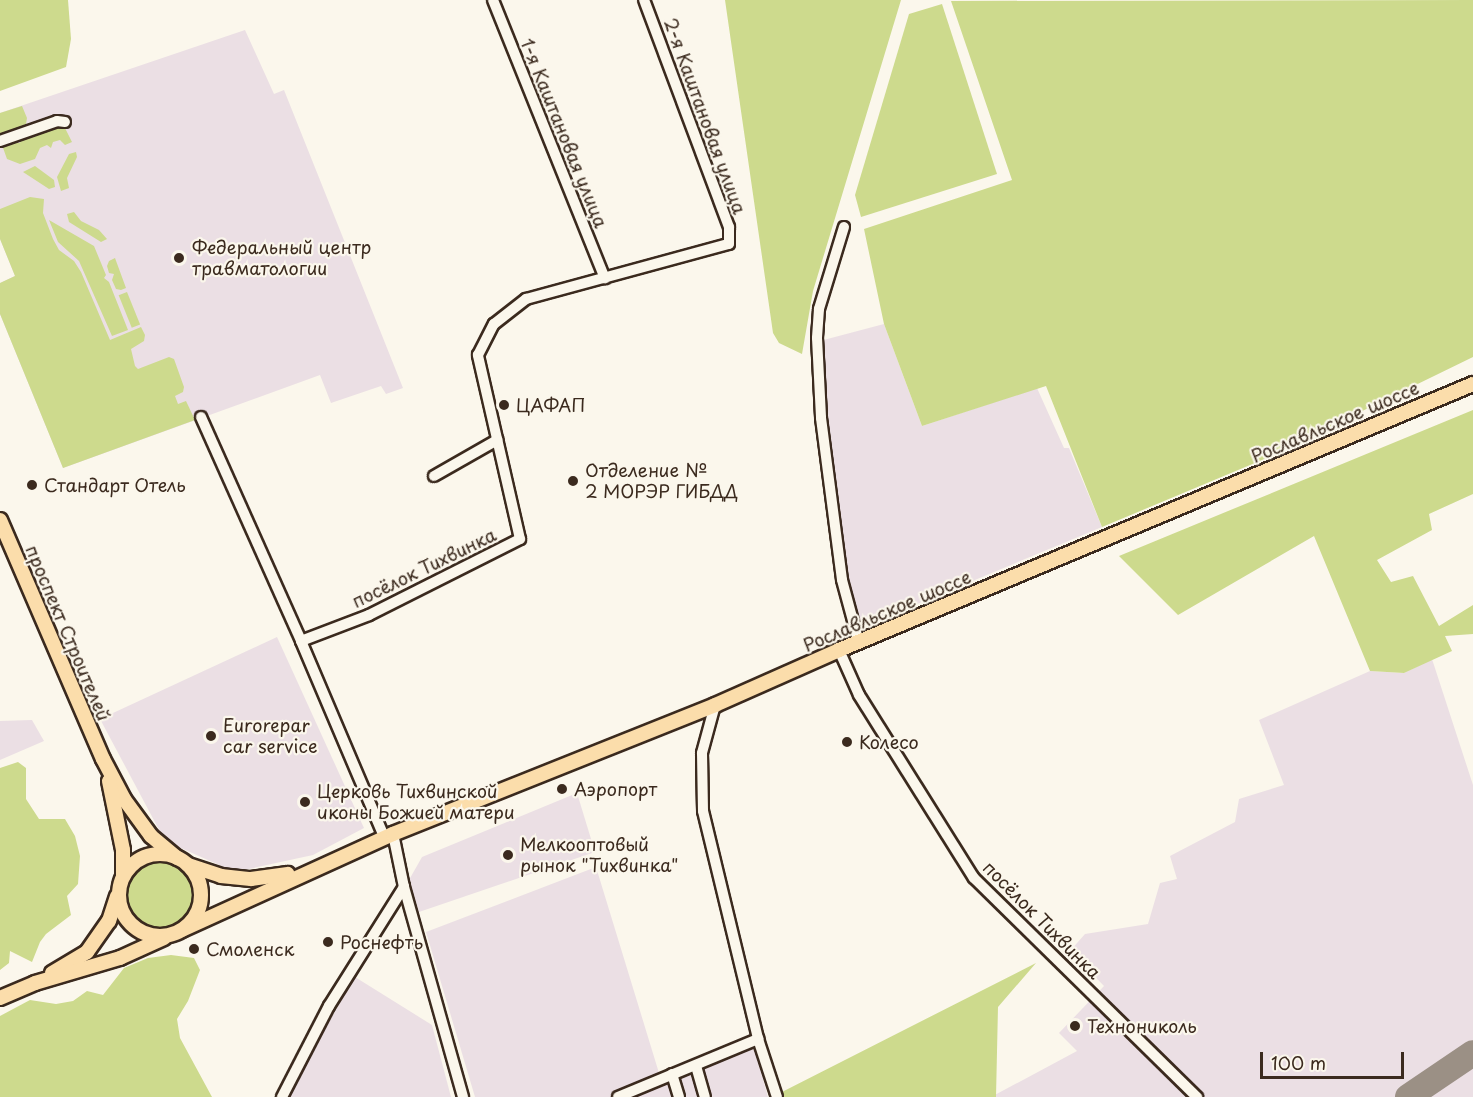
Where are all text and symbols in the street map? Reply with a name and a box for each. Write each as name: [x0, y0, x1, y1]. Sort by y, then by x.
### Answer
street label: 2-я Каштановая улица: [659, 15, 751, 217]
street label: 1-я Каштановая улица: [516, 35, 612, 231]
place label: Федеральный центр травматологии: [192, 237, 372, 280]
marker: Федеральный центр травматологии: [170, 249, 188, 267]
street label: Рославльское шоссе: [1248, 377, 1422, 467]
place label: ЦАФАП: [516, 394, 586, 416]
marker: ЦАФАП: [497, 398, 511, 412]
place label: Отделение № 2 МОРЭР ГИБДД: [585, 460, 739, 502]
place label: Стандарт Отель: [44, 474, 186, 496]
marker: Отделение № 2 МОРЭР ГИБДД: [566, 474, 580, 488]
marker: Стандарт Отель: [25, 478, 39, 492]
street label: посёлок Тихвинка: [348, 523, 500, 613]
street label: проспект Строителей: [21, 541, 115, 725]
street label: Рославльское шоссе: [800, 566, 974, 656]
place label: Eurorepar car service: [223, 715, 315, 758]
marker: Eurorepar car service: [204, 729, 218, 743]
place label: Колесо: [859, 731, 919, 753]
marker: Колесо: [840, 735, 854, 749]
place label: Аэропорт: [574, 778, 657, 800]
place label: Церковь Тихвинской иконы Божией матери: [317, 781, 517, 824]
marker: Аэропорт: [555, 782, 569, 796]
marker: Церковь Тихвинской иконы Божией матери: [298, 795, 312, 809]
place label: Мелкооптовый рынок "Тихвинка": [520, 834, 679, 876]
marker: Мелкооптовый рынок "Тихвинка": [501, 848, 515, 862]
street label: посёлок Тихвинка: [978, 856, 1106, 984]
place label: Роснефть: [340, 931, 423, 953]
marker: Роснефть: [321, 935, 335, 949]
place label: Смоленск: [206, 938, 294, 960]
marker: Смоленск: [187, 942, 201, 956]
place label: Технониколь: [1087, 1015, 1197, 1037]
marker: Технониколь: [1068, 1019, 1082, 1033]
scale bar: [1263, 1040, 1407, 1078]
text: 100 m: [1271, 1049, 1326, 1076]

